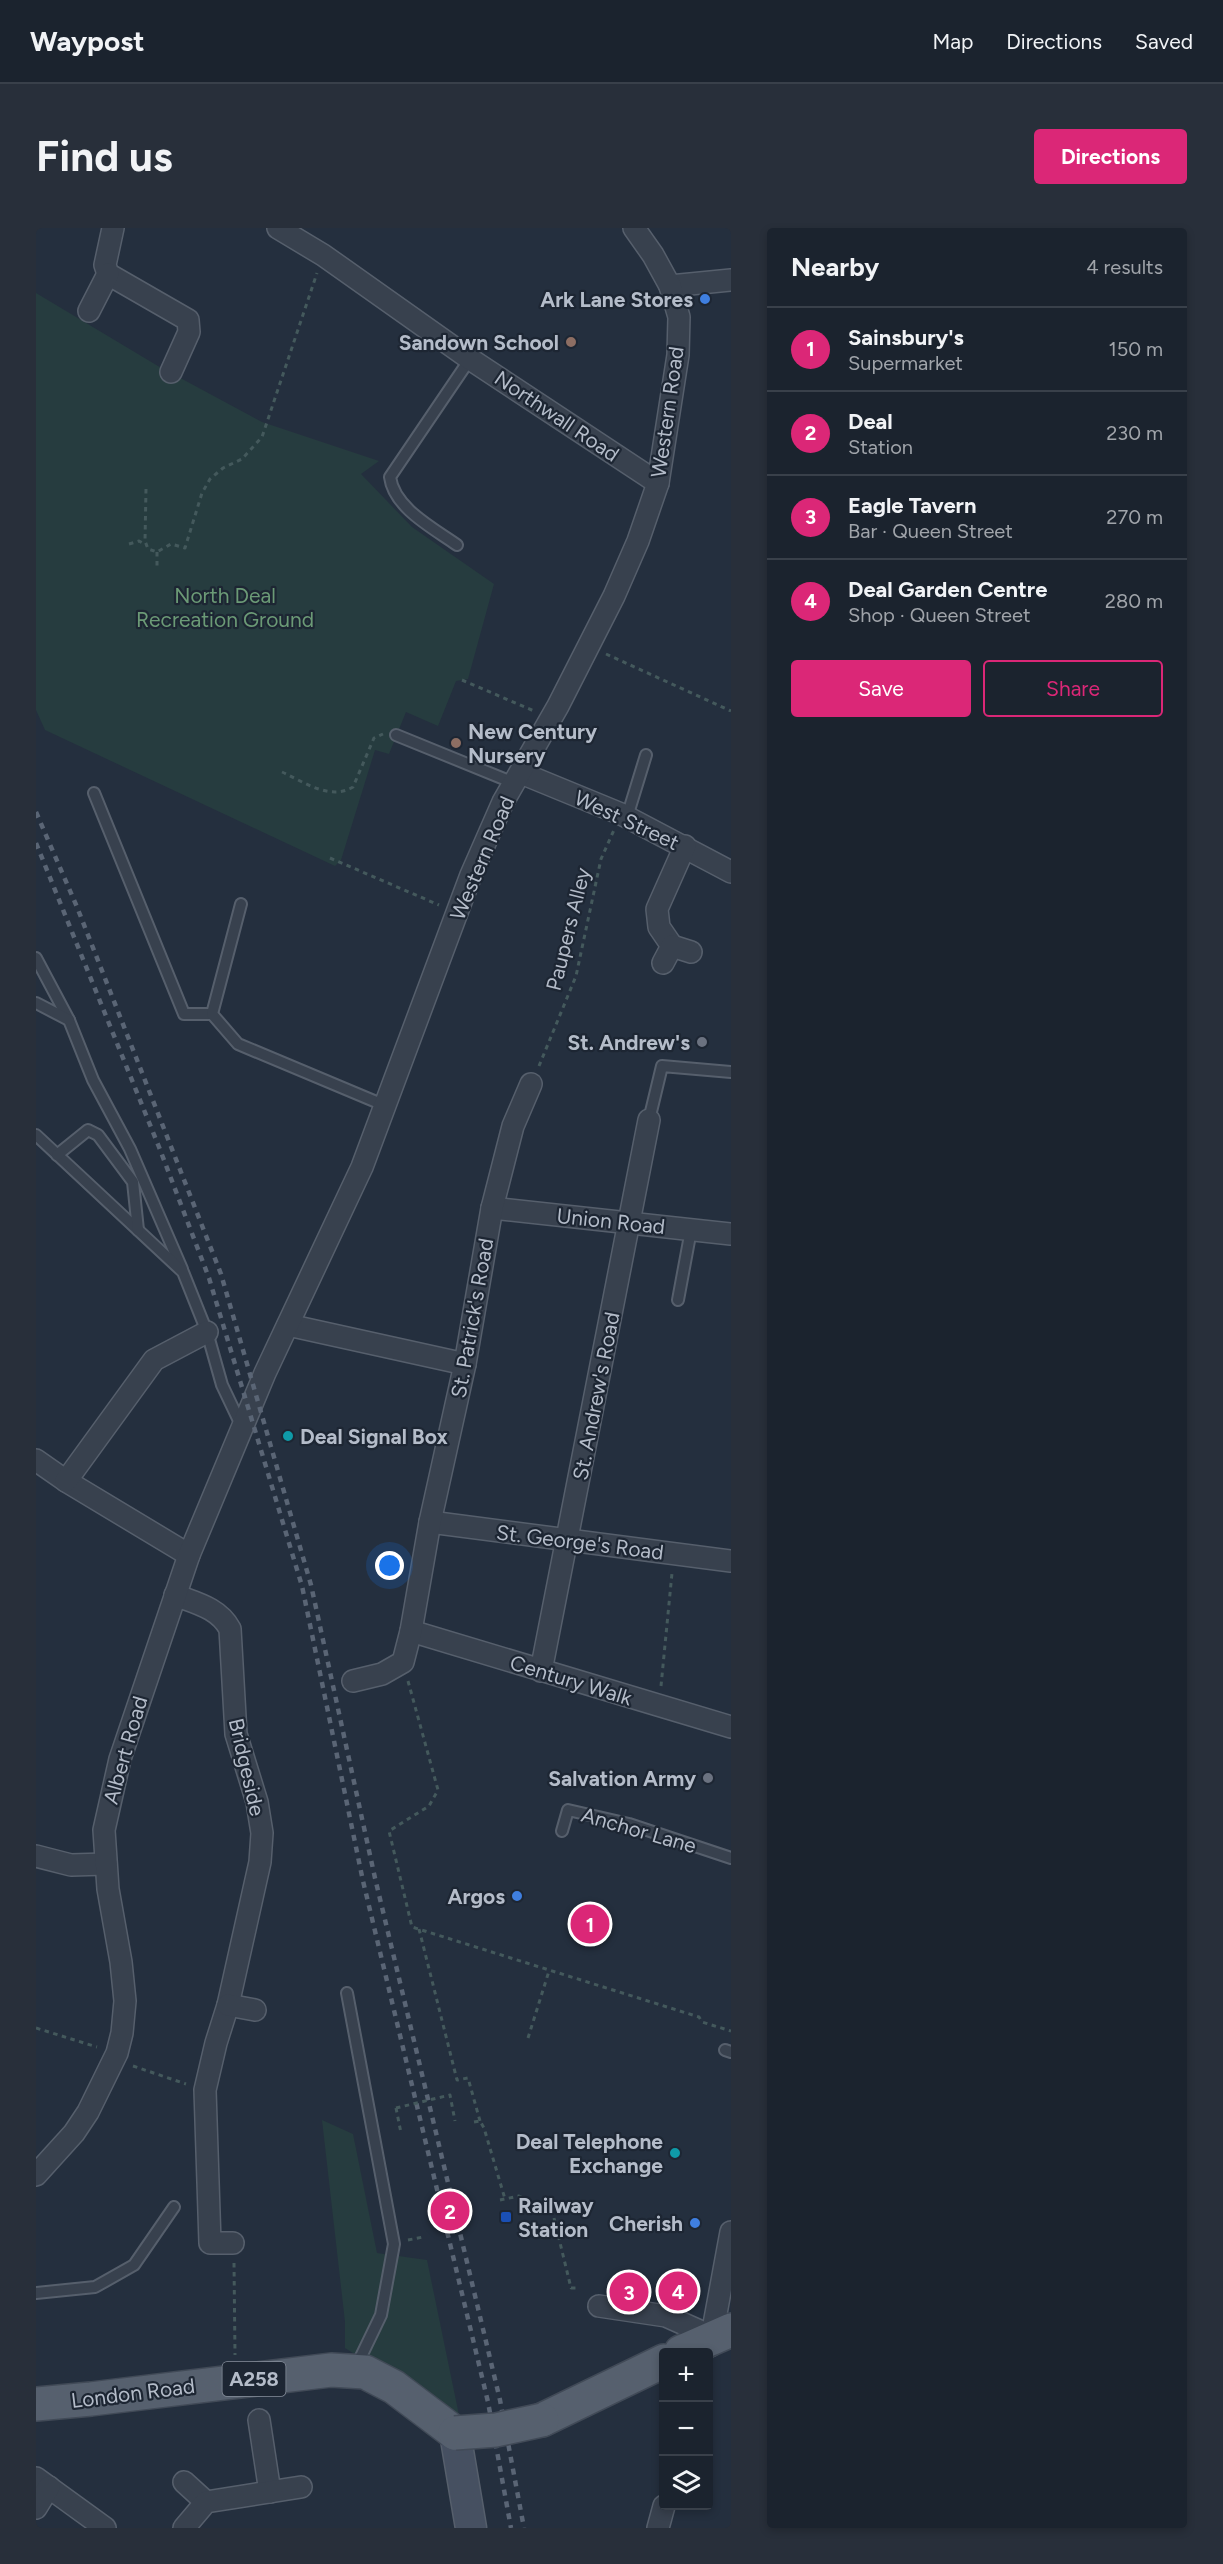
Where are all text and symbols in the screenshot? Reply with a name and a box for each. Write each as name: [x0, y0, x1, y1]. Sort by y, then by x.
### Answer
text: Waypost: [30, 24, 144, 58]
text: Map: [932, 29, 973, 54]
text: Directions: [1006, 29, 1102, 54]
text: Saved: [1135, 29, 1193, 54]
button: Directions: [1034, 129, 1187, 184]
text: Find us: [36, 131, 173, 182]
text: Nearby: [791, 251, 879, 283]
text: 4 results: [1086, 255, 1163, 279]
place label: Ark Lane Stores: [540, 287, 693, 312]
marker: Ark Lane Stores: [698, 292, 712, 306]
text: Sainsbury's: [848, 324, 964, 351]
place label: Sandown School: [399, 330, 559, 355]
marker: Sandown School: [564, 335, 578, 349]
text: 1: [806, 337, 815, 361]
text: 150 m: [1108, 337, 1163, 361]
street label: Western Road: [645, 345, 689, 479]
text: Supermarket: [848, 351, 963, 375]
street label: Northwall Road: [490, 365, 624, 467]
text: Deal: [848, 408, 893, 435]
text: 2: [805, 421, 816, 445]
text: 230 m: [1106, 421, 1163, 445]
text: Station: [848, 435, 913, 459]
text: Eagle Tavern: [848, 492, 976, 519]
text: 3: [805, 505, 816, 529]
text: 270 m: [1106, 505, 1163, 529]
text: Bar · Queen Street: [848, 519, 1013, 543]
text: Deal Garden Centre: [848, 576, 1047, 603]
park label: North Deal Recreation Ground: [136, 583, 314, 632]
text: 4: [804, 589, 817, 613]
text: 280 m: [1105, 589, 1163, 613]
text: Shop · Queen Street: [848, 603, 1031, 627]
button: Save: [791, 660, 971, 717]
button: Share: [983, 660, 1163, 717]
place label: New Century Nursery: [468, 719, 598, 768]
marker: New Century Nursery: [449, 736, 463, 750]
street label: West Street: [571, 785, 683, 855]
street label: Western Road: [445, 792, 519, 924]
street label: Paupers Alley: [541, 865, 595, 993]
place label: St. Andrew's: [568, 1030, 690, 1055]
marker: St. Andrew's: [695, 1035, 709, 1049]
street label: Union Road: [556, 1203, 666, 1239]
street label: St. Patrick's Road: [446, 1236, 498, 1400]
street label: St. Andrew's Road: [567, 1310, 625, 1482]
place label: Deal Signal Box: [300, 1424, 449, 1449]
marker: Deal Signal Box: [281, 1429, 295, 1443]
street label: St. George's Road: [495, 1519, 665, 1565]
your location: [375, 1551, 404, 1580]
street label: Century Walk: [507, 1650, 636, 1711]
street label: Albert Road: [98, 1693, 152, 1807]
street label: Bridgeside: [224, 1716, 270, 1818]
place label: Salvation Army: [548, 1766, 697, 1791]
marker: Salvation Army: [701, 1771, 715, 1785]
street label: Anchor Lane: [579, 1802, 699, 1858]
place label: Argos: [447, 1884, 505, 1909]
marker: Argos: [510, 1889, 524, 1903]
pin: 1: [570, 1902, 610, 1946]
place label: Deal Telephone Exchange: [516, 2129, 663, 2178]
marker: Deal Telephone Exchange: [668, 2146, 682, 2160]
pin: 2: [430, 2188, 470, 2234]
place label: Railway Station: [518, 2193, 595, 2242]
marker: Railway Station: [499, 2210, 513, 2224]
place label: Cherish: [609, 2211, 683, 2236]
marker: Cherish: [688, 2216, 702, 2230]
pin: 4: [658, 2268, 698, 2314]
pin: 3: [610, 2270, 648, 2314]
map controls: [659, 2348, 713, 2510]
button: +: [659, 2348, 713, 2402]
road number: A258: [222, 2362, 286, 2396]
street label: London Road: [70, 2373, 196, 2413]
button: −: [659, 2402, 713, 2456]
button: layers: [659, 2456, 713, 2510]

